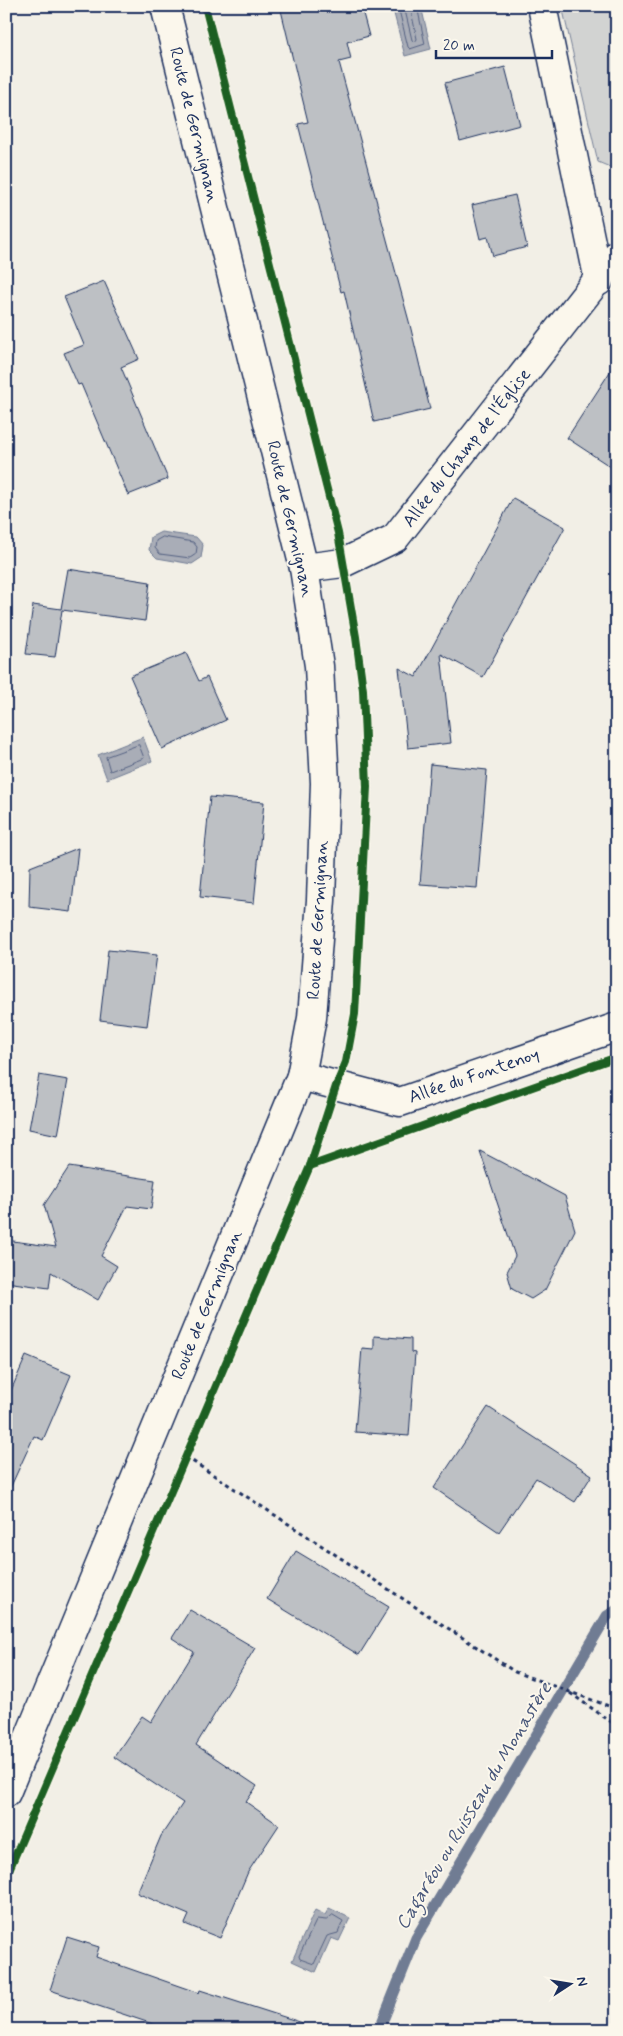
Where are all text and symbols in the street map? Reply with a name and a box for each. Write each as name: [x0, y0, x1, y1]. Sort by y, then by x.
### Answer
scale bar: [436, 28, 552, 60]
text: 20 m: [443, 36, 475, 56]
street label: Route de Germignan: [163, 45, 225, 205]
street label: Allée du Champ de l'Église: [397, 363, 537, 533]
street label: Route de Germignan: [260, 439, 320, 599]
street label: Route de Germignan: [302, 840, 334, 1000]
street label: Allée du Fontenoy: [405, 1042, 543, 1110]
street label: Route de Germignan: [166, 1227, 248, 1383]
water label: Cagaréou ou Ruisseau du Monastère: [390, 1677, 560, 1935]
north arrow: [546, 1958, 596, 2008]
text: N: [572, 1975, 592, 1988]

